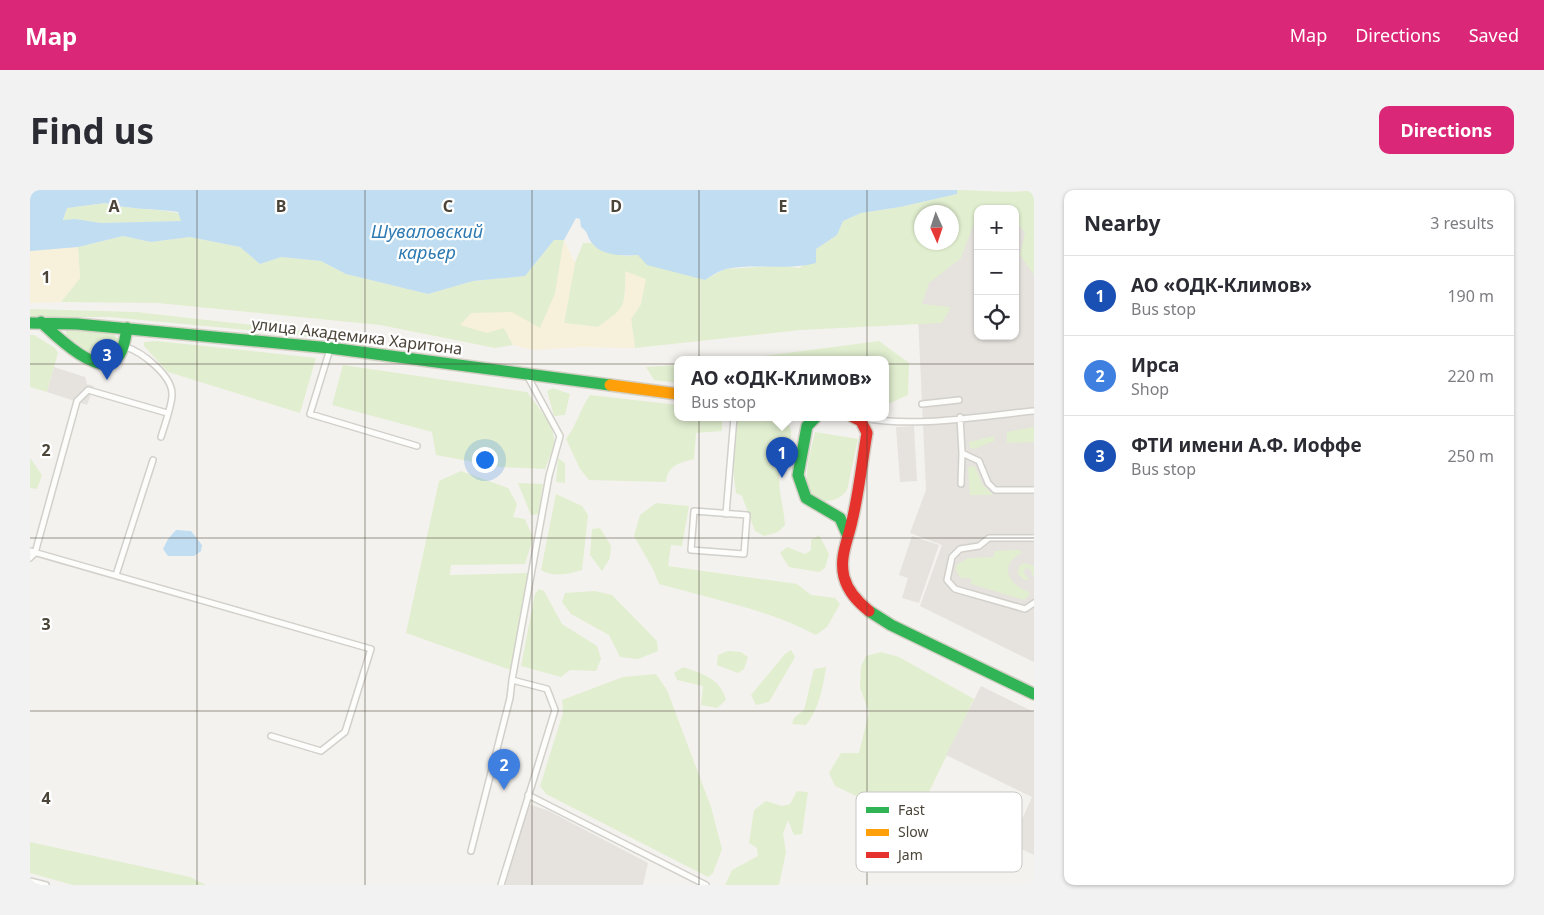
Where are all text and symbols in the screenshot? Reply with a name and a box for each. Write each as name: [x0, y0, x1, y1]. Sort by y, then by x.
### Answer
text: Map: [25, 19, 77, 52]
text: Map: [1290, 23, 1327, 47]
text: Directions: [1355, 23, 1441, 47]
text: Saved: [1469, 23, 1519, 47]
button: Directions: [1379, 106, 1514, 154]
text: Find us: [30, 107, 154, 154]
text: A: [108, 195, 120, 217]
text: B: [276, 195, 286, 217]
text: C: [443, 195, 453, 217]
text: D: [610, 195, 622, 217]
text: E: [779, 195, 788, 217]
north arrow: [914, 205, 959, 250]
map controls: [974, 205, 1019, 340]
button: +: [974, 205, 1019, 250]
text: Nearby: [1084, 209, 1160, 237]
text: 3 results: [1430, 212, 1494, 234]
water label: Шуваловский карьер: [371, 219, 483, 264]
button: −: [974, 250, 1019, 295]
text: 1: [41, 266, 51, 288]
text: АО «ОДК-Климов»: [1131, 272, 1312, 298]
text: 1: [1095, 285, 1105, 307]
text: 190 m: [1447, 285, 1494, 307]
button: locate: [974, 295, 1019, 340]
text: Bus stop: [1131, 298, 1196, 320]
street label: улица Академика Харитона: [250, 312, 464, 360]
pin: 3: [91, 339, 123, 380]
text: Ирса: [1131, 352, 1179, 378]
popup: [674, 356, 889, 421]
text: АО «ОДК-Климов»: [691, 365, 872, 391]
text: 2: [1095, 365, 1105, 387]
text: 220 m: [1447, 365, 1494, 387]
text: Shop: [1131, 378, 1169, 400]
text: Bus stop: [691, 391, 756, 413]
text: ФТИ имени А.Ф. Иоффе: [1131, 432, 1362, 458]
pin: 1: [766, 437, 798, 478]
text: 2: [41, 439, 51, 461]
text: 3: [1095, 445, 1105, 467]
text: 250 m: [1447, 445, 1494, 467]
your location: [472, 447, 498, 473]
text: Bus stop: [1131, 458, 1196, 480]
text: 3: [41, 613, 51, 635]
pin: 2: [488, 749, 520, 790]
text: 4: [41, 787, 51, 809]
legend: [856, 792, 1022, 872]
text: Fast: [898, 800, 925, 819]
text: Slow: [898, 822, 929, 841]
text: Jam: [896, 845, 923, 864]

